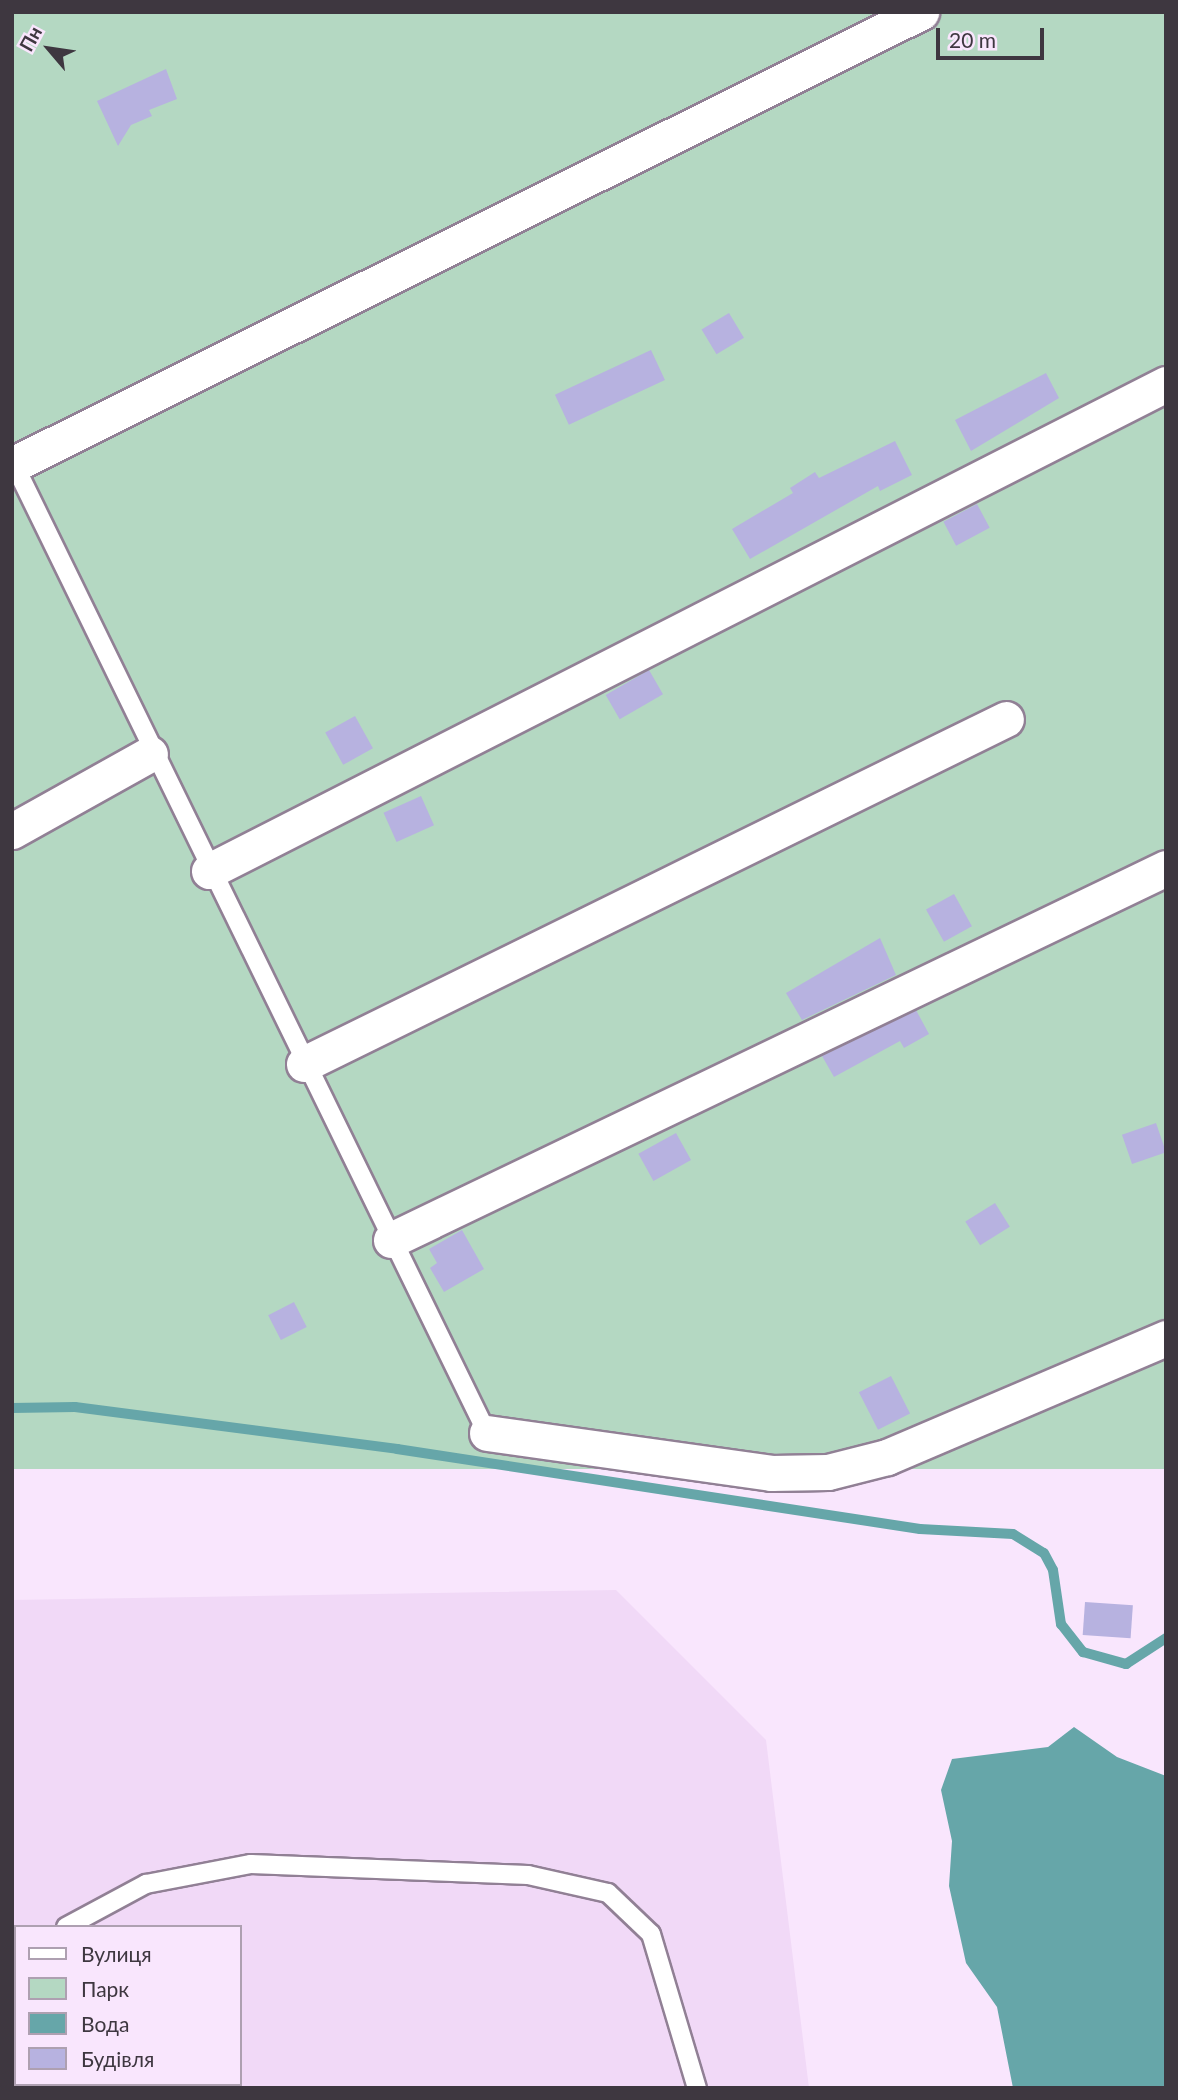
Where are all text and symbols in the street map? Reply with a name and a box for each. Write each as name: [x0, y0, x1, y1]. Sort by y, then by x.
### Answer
north arrow: [14, 14, 84, 84]
scale bar: [940, 14, 1048, 58]
text: Пн: [14, 22, 46, 55]
text: 20 m: [949, 27, 996, 52]
legend: [14, 1925, 242, 2086]
text: Вулиця: [81, 1941, 152, 1966]
text: Парк: [81, 1976, 129, 2001]
text: Вода: [81, 2011, 129, 2036]
text: Будівля: [81, 2046, 154, 2071]

